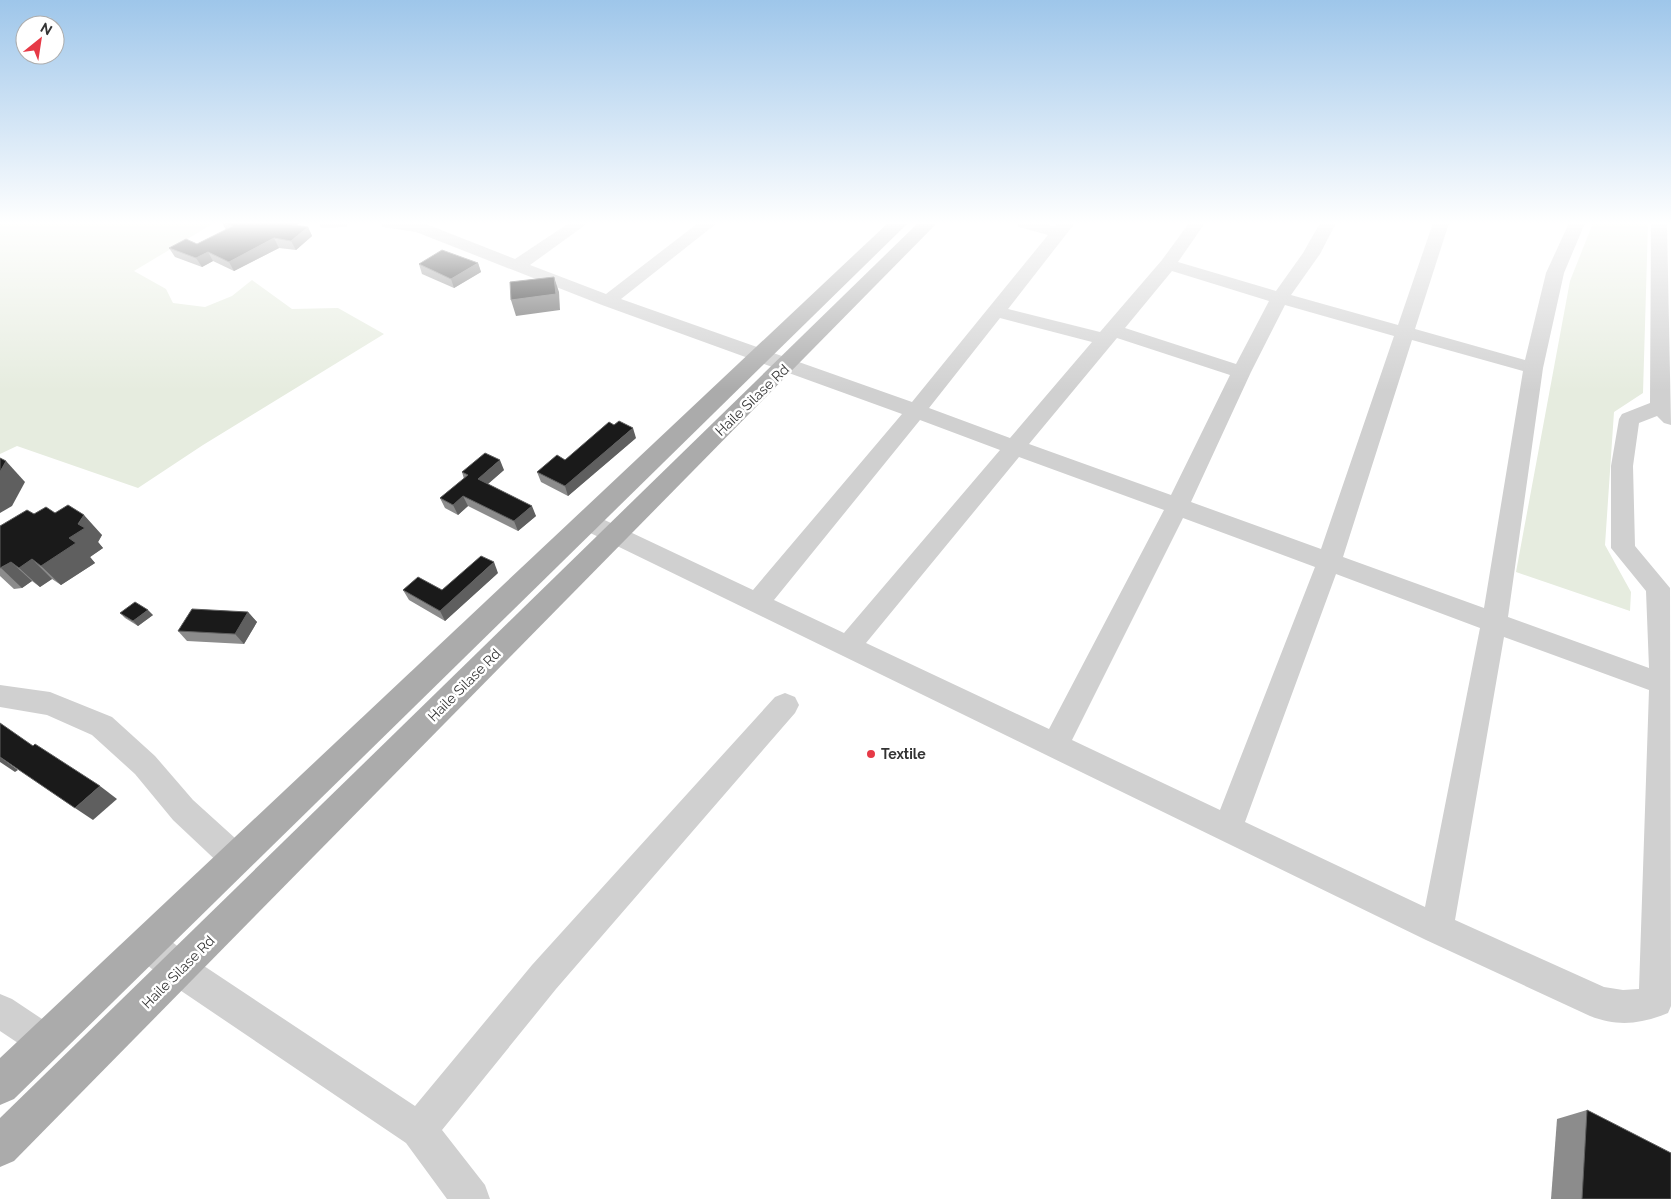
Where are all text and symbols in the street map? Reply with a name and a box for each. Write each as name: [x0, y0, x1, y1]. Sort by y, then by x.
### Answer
north arrow: [15, 15, 65, 65]
text: N: [38, 19, 55, 38]
street label: Haile Silase Rd: [712, 361, 792, 439]
street label: Haile Silase Rd: [425, 646, 503, 724]
place label: Textile: [881, 746, 926, 762]
marker: Textile: [865, 748, 877, 760]
street label: Haile Silase Rd: [139, 933, 217, 1011]

